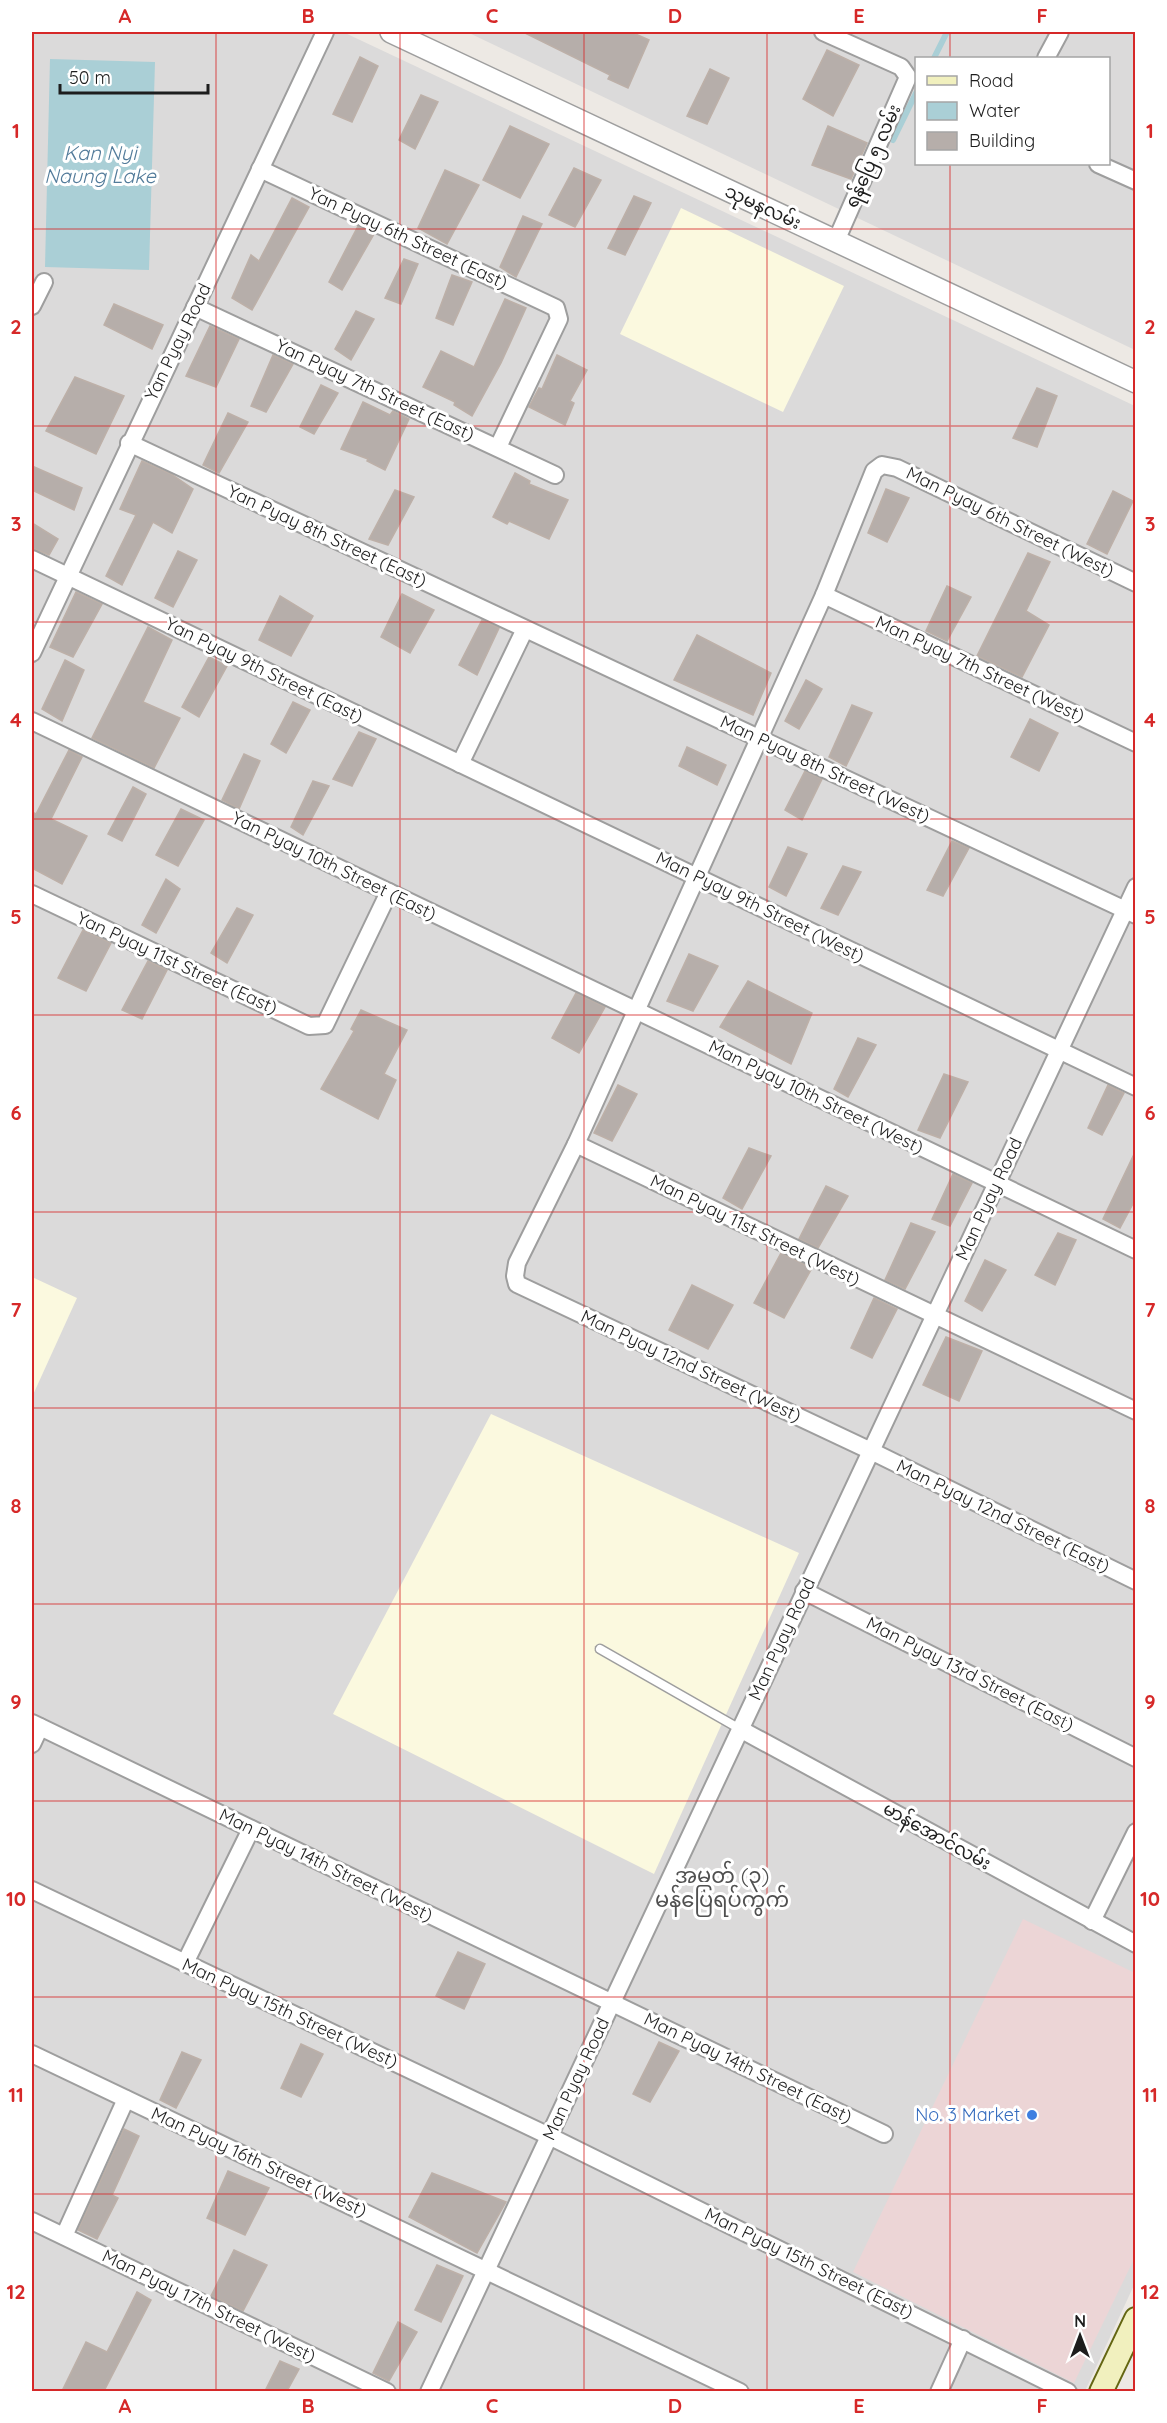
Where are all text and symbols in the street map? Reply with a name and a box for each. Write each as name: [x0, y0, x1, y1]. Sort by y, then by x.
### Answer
text: A: [119, 3, 132, 28]
text: B: [301, 3, 315, 28]
text: C: [486, 3, 499, 28]
text: D: [668, 3, 682, 28]
text: E: [853, 3, 865, 28]
text: F: [1036, 3, 1048, 28]
scale bar: [60, 57, 208, 95]
legend: [915, 57, 1110, 165]
text: 50 m: [69, 66, 111, 89]
text: Road: [969, 69, 1014, 92]
text: Water: [969, 99, 1020, 122]
street label: ရန်ပြေ ၅ လမ်း: [839, 100, 909, 213]
text: 1: [12, 118, 20, 143]
text: 1: [1146, 118, 1154, 143]
text: Building: [969, 129, 1035, 152]
water label: Kan Nyi Naung Lake: [44, 140, 157, 188]
street label: သုမနလမ်း: [720, 178, 805, 238]
street label: Yan Pyay 6th Street (East): [305, 181, 511, 294]
street label: Yan Pyay Road: [139, 279, 216, 404]
text: 2: [10, 314, 22, 339]
text: 2: [1144, 314, 1156, 339]
street label: Yan Pyay 7th Street (East): [272, 333, 478, 446]
street label: Man Pyay 6th Street (West): [902, 461, 1118, 582]
street label: Yan Pyay 8th Street (East): [224, 479, 430, 592]
text: 3: [11, 511, 21, 536]
text: 3: [1145, 511, 1155, 536]
street label: Man Pyay 7th Street (West): [872, 610, 1088, 727]
street label: Yan Pyay 9th Street (East): [161, 612, 367, 728]
text: 4: [10, 707, 22, 732]
text: 4: [1144, 707, 1156, 732]
street label: Man Pyay 8th Street (West): [717, 710, 934, 827]
street label: Yan Pyay 10th Street (East): [228, 806, 440, 925]
street label: Man Pyay 9th Street (West): [652, 846, 868, 967]
text: 5: [10, 904, 22, 929]
text: 5: [1144, 904, 1156, 929]
street label: Yan Pyay 11st Street (East): [73, 906, 281, 1019]
street label: Man Pyay 10th Street (West): [705, 1034, 927, 1159]
text: 6: [10, 1100, 22, 1125]
text: 6: [1144, 1100, 1156, 1125]
street label: Man Pyay Road: [950, 1134, 1027, 1264]
street label: Man Pyay 11st Street (West): [647, 1169, 864, 1290]
text: 7: [11, 1297, 22, 1322]
text: 7: [1145, 1297, 1156, 1322]
street label: Man Pyay 12nd Street (West): [577, 1304, 805, 1427]
street label: Man Pyay 12nd Street (East): [893, 1454, 1114, 1577]
text: 8: [11, 1493, 22, 1518]
text: 8: [1145, 1493, 1156, 1518]
street label: Man Pyay Road: [743, 1574, 820, 1704]
street label: Man Pyay 13rd Street (East): [863, 1611, 1078, 1736]
text: 9: [10, 1689, 22, 1714]
text: 9: [1144, 1689, 1156, 1714]
street label: မာန်အောင်လမ်း: [877, 1796, 996, 1878]
street label: Man Pyay 14th Street (West): [216, 1803, 437, 1926]
district label: အမှတ် (၃) မန်ပြေရပ်ကွက်: [655, 1860, 789, 1917]
text: 10: [6, 1886, 26, 1911]
text: 10: [1140, 1886, 1160, 1911]
street label: Man Pyay 15th Street (West): [179, 1952, 402, 2073]
street label: Man Pyay 14th Street (East): [640, 2007, 856, 2128]
street label: Man Pyay Road: [537, 2014, 614, 2144]
text: 11: [8, 2082, 24, 2107]
text: 11: [1142, 2082, 1158, 2107]
street label: Man Pyay 16th Street (West): [148, 2101, 371, 2222]
place label: No. 3 Market: [915, 2103, 1020, 2126]
marker: No. 3 Market: [1025, 2108, 1039, 2122]
street label: Man Pyay 15th Street (East): [701, 2202, 917, 2323]
street label: Man Pyay 17th Street (West): [99, 2244, 320, 2367]
text: 12: [6, 2279, 26, 2304]
text: 12: [1140, 2279, 1160, 2304]
north arrow: [1050, 2306, 1110, 2366]
text: N: [1074, 2311, 1086, 2331]
text: A: [119, 2393, 132, 2418]
text: B: [301, 2393, 315, 2418]
text: C: [486, 2393, 499, 2418]
text: D: [668, 2393, 682, 2418]
text: E: [853, 2393, 865, 2418]
text: F: [1036, 2393, 1048, 2418]

